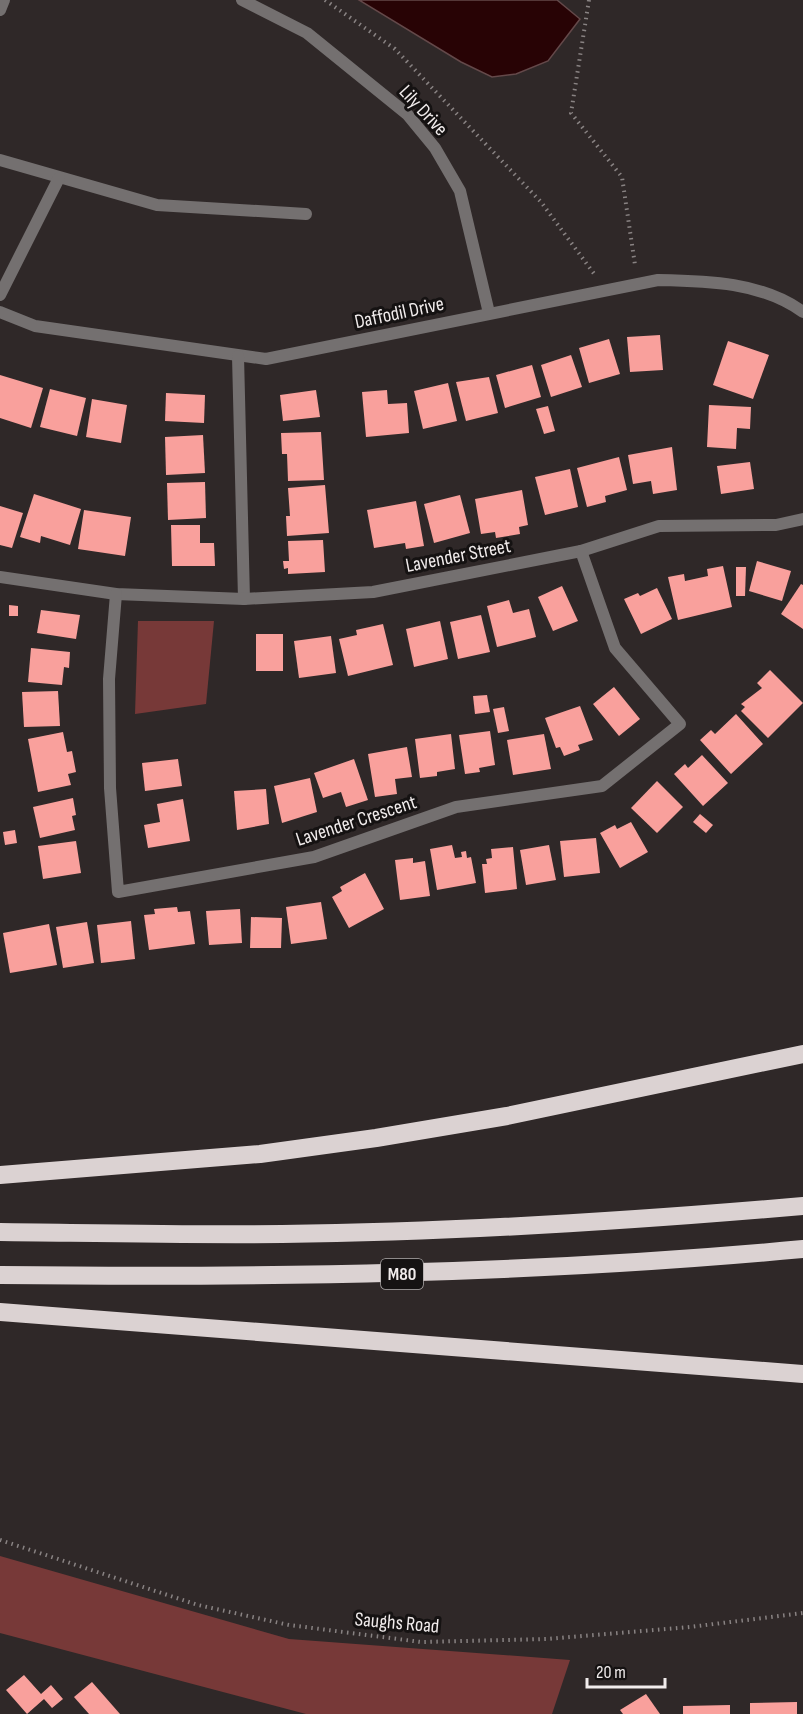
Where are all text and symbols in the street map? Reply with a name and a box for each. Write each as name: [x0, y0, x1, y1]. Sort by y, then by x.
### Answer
street label: Lily Drive: [394, 80, 453, 141]
street label: Daffodil Drive: [352, 292, 446, 334]
street label: Lavender Street: [404, 534, 513, 578]
street label: Lavender Crescent: [293, 790, 420, 852]
road number: M80: [381, 1259, 423, 1289]
street label: Saughs Road: [354, 1607, 440, 1639]
scale bar: [587, 1651, 665, 1689]
text: 20 m: [596, 1662, 626, 1683]

